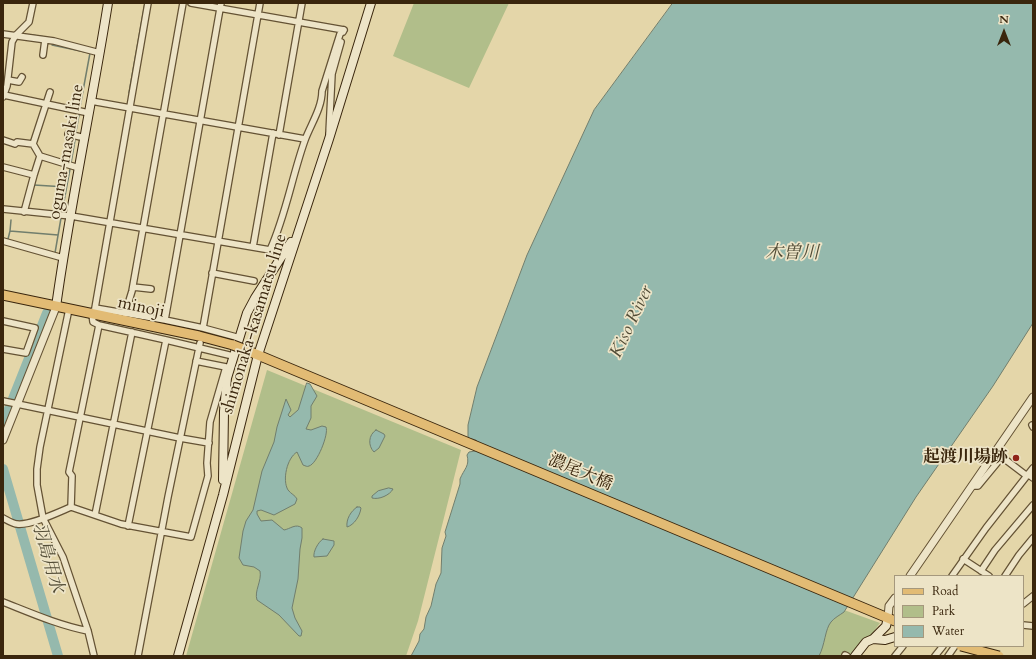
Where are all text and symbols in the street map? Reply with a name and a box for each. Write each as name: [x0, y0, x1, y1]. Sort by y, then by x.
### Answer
north arrow: [984, 12, 1024, 52]
text: N: [999, 12, 1009, 27]
street label: oguma-masaki line: [45, 83, 89, 221]
street label: shimonaka-kasamatsu line: [218, 232, 292, 416]
water label: 木曽川: [765, 243, 819, 265]
water label: Kiso River: [606, 283, 658, 361]
street label: minoji: [116, 293, 166, 323]
place label: 起渡川場跡: [923, 448, 1008, 468]
street label: 濃尾大橋: [545, 450, 615, 496]
marker: 起渡川場跡: [1011, 453, 1021, 463]
water label: 羽島用水: [27, 520, 67, 596]
legend: [894, 575, 1024, 647]
text: Road: [932, 583, 958, 599]
text: Park: [932, 603, 955, 619]
text: Water: [932, 623, 964, 639]

